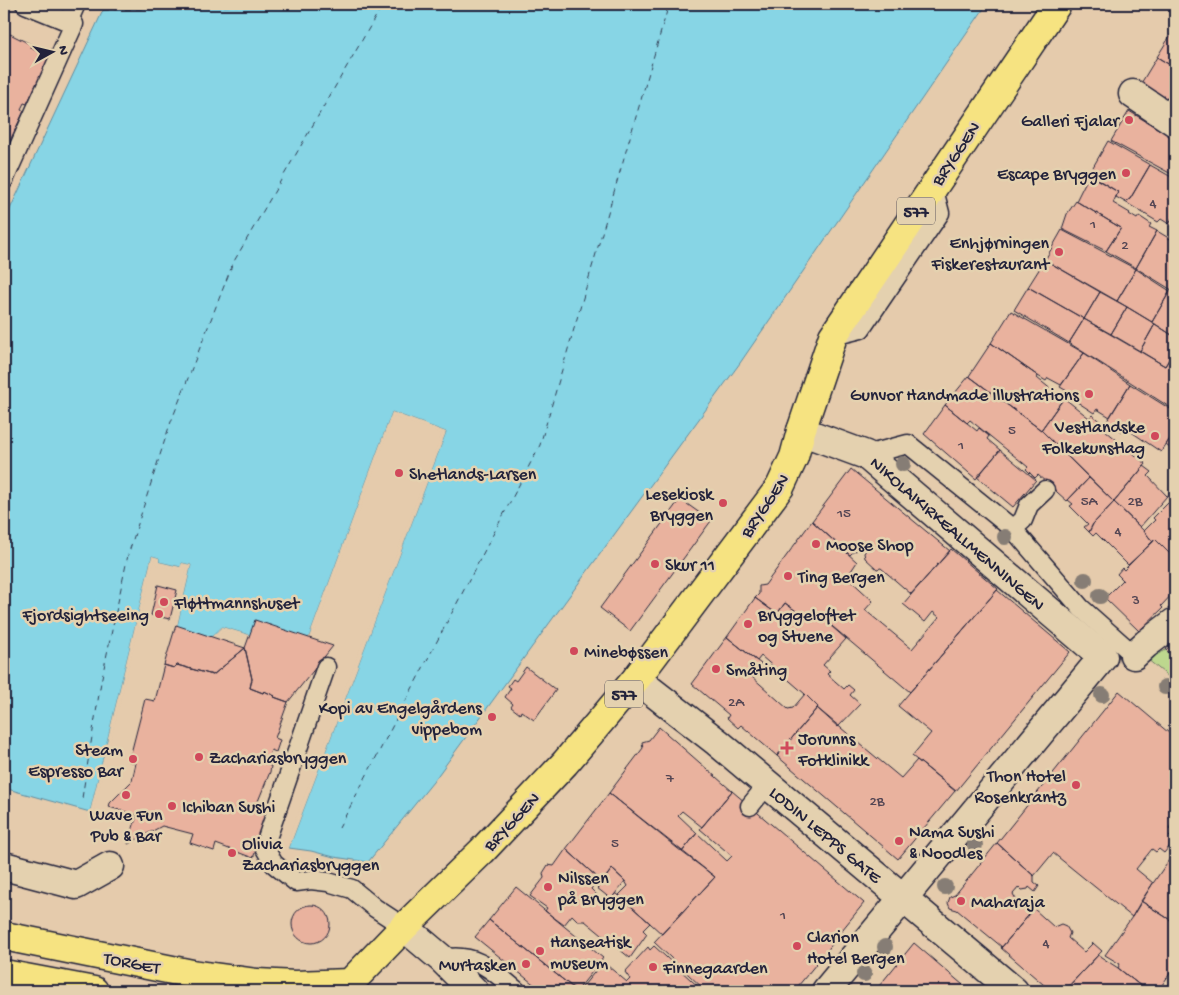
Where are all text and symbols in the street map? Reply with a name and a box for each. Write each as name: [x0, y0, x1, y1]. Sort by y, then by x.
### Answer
north arrow: [28, 28, 78, 78]
text: N: [53, 45, 71, 56]
place label: Galleri Fjalar: [1021, 112, 1121, 133]
marker: Galleri Fjalar: [1123, 114, 1135, 126]
street label: BRYGGEN: [927, 118, 986, 191]
place label: Escape Bryggen: [997, 165, 1116, 186]
marker: Escape Bryggen: [1120, 167, 1132, 179]
house number: 4: [1149, 195, 1157, 213]
road number: 577: [897, 198, 935, 225]
house number: 1: [1089, 216, 1096, 234]
place label: Enhjørningen Fiskerestaurant: [931, 234, 1051, 276]
house number: 2: [1121, 237, 1129, 255]
marker: Enhjørningen Fiskerestaurant: [1053, 246, 1065, 258]
place label: Gunvor Handmade illustrations: [850, 386, 1080, 407]
marker: Gunvor Handmade illustrations: [1083, 388, 1095, 400]
place label: Vestlandske Folkekunstlag: [1041, 418, 1146, 460]
house number: 5: [1008, 422, 1016, 440]
marker: Vestlandske Folkekunstlag: [1149, 430, 1161, 442]
house number: 1: [957, 437, 964, 455]
street label: NIKOLAIKIRKEALLMENNINGEN: [865, 453, 1048, 616]
place label: Shetlands-Larsen: [409, 465, 537, 486]
marker: Shetlands-Larsen: [393, 467, 405, 479]
street label: BRYGGEN: [736, 470, 795, 543]
place label: Lesekiosk Bryggen: [645, 485, 715, 527]
house number: 5A: [1081, 493, 1099, 511]
house number: 2B: [1127, 493, 1143, 511]
marker: Lesekiosk Bryggen: [717, 497, 729, 509]
house number: 15: [836, 505, 851, 523]
house number: 4: [1114, 523, 1122, 541]
place label: Moose Shop: [826, 536, 914, 557]
marker: Moose Shop: [810, 538, 822, 550]
place label: Skur 11: [665, 556, 715, 577]
marker: Skur 11: [649, 558, 661, 570]
place label: Ting Bergen: [797, 568, 885, 589]
marker: Ting Bergen: [782, 570, 794, 582]
house number: 3: [1131, 592, 1140, 610]
place label: Fløttmannshuset: [173, 594, 301, 615]
marker: Fløttmannshuset: [158, 596, 170, 608]
place label: Fjordsightseeing: [22, 606, 149, 627]
place label: Bryggeloftet og Stuene: [757, 606, 857, 648]
marker: Fjordsightseeing: [153, 608, 165, 620]
marker: Bryggeloftet og Stuene: [742, 618, 754, 630]
place label: Minebøssen: [584, 643, 669, 664]
marker: Minebøssen: [568, 645, 580, 657]
place label: Småting: [726, 661, 787, 682]
marker: Småting: [710, 663, 722, 675]
road number: 577: [605, 681, 643, 708]
house number: 2A: [728, 694, 745, 712]
place label: Kopi av Engelgårdens vippebom: [319, 699, 483, 741]
marker: Kopi av Engelgårdens vippebom: [486, 711, 498, 723]
place label: Jorunns Fotklinikk: [797, 730, 870, 772]
place label: Steam Espresso Bar: [28, 741, 125, 783]
marker: Jorunns Fotklinikk: [780, 741, 794, 755]
place label: Zachariasbryggen: [209, 749, 347, 770]
marker: Zachariasbryggen: [193, 751, 205, 763]
marker: Steam Espresso Bar: [127, 753, 139, 765]
place label: Thon Hotel Rosenkrantz: [975, 767, 1067, 809]
house number: 7: [665, 770, 675, 788]
marker: Thon Hotel Rosenkrantz: [1070, 779, 1082, 791]
street label: LODIN LEPPS GATE: [764, 783, 885, 889]
marker: Wave Fun Pub & Bar: [120, 789, 132, 801]
street label: BRYGGEN: [480, 789, 545, 857]
house number: 2B: [869, 793, 885, 811]
place label: Ichiban Sushi: [182, 798, 275, 819]
marker: Ichiban Sushi: [166, 800, 178, 812]
place label: Wave Fun Pub & Bar: [89, 806, 163, 848]
place label: Nama Sushi & Noodles: [909, 823, 995, 865]
place label: Olivia Zachariasbryggen: [242, 835, 380, 877]
house number: 5: [611, 835, 619, 853]
marker: Nama Sushi & Noodles: [893, 835, 905, 847]
marker: Olivia Zachariasbryggen: [226, 847, 238, 859]
place label: Nilssen på Bryggen: [557, 869, 644, 911]
marker: Nilssen på Bryggen: [542, 881, 554, 893]
place label: Maharaja: [971, 893, 1046, 914]
marker: Maharaja: [955, 895, 967, 907]
house number: 1: [779, 907, 786, 925]
place label: Clarion Hotel Bergen: [807, 928, 905, 970]
place label: Hanseatisk museum: [550, 933, 633, 975]
house number: 4: [1042, 935, 1050, 953]
marker: Clarion Hotel Bergen: [791, 940, 803, 952]
marker: Hanseatisk museum: [534, 945, 546, 957]
street label: TORGET: [101, 949, 162, 980]
place label: Murtasken: [439, 956, 516, 977]
marker: Murtasken: [520, 958, 532, 970]
place label: Finnegaarden: [662, 959, 768, 980]
marker: Finnegaarden: [647, 961, 659, 973]

